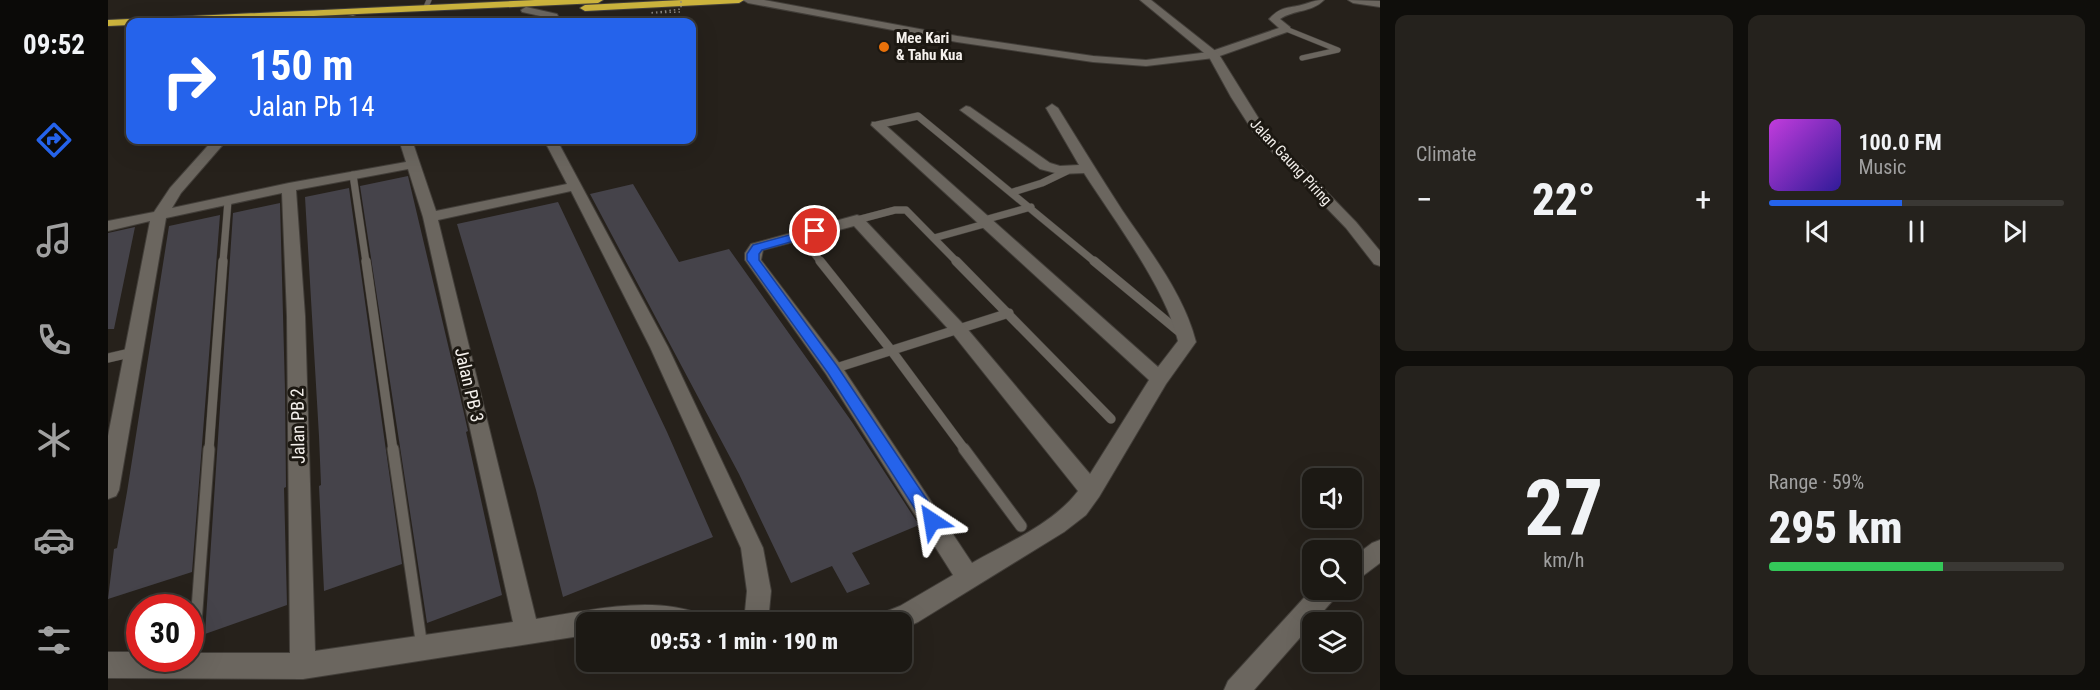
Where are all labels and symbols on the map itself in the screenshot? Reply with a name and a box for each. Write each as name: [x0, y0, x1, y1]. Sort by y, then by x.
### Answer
place label: Mee Kari & Tahu Kua: [896, 29, 962, 64]
marker: Mee Kari & Tahu Kua: [877, 40, 891, 54]
street label: Jalan Gaung Piring: [1246, 115, 1336, 209]
pin: [789, 205, 840, 256]
street label: Jalan PB 3: [451, 346, 488, 424]
street label: Jalan PB 2: [286, 388, 309, 464]
position arrow: [900, 489, 964, 553]
speed limit sign: 30: [126, 594, 204, 672]

